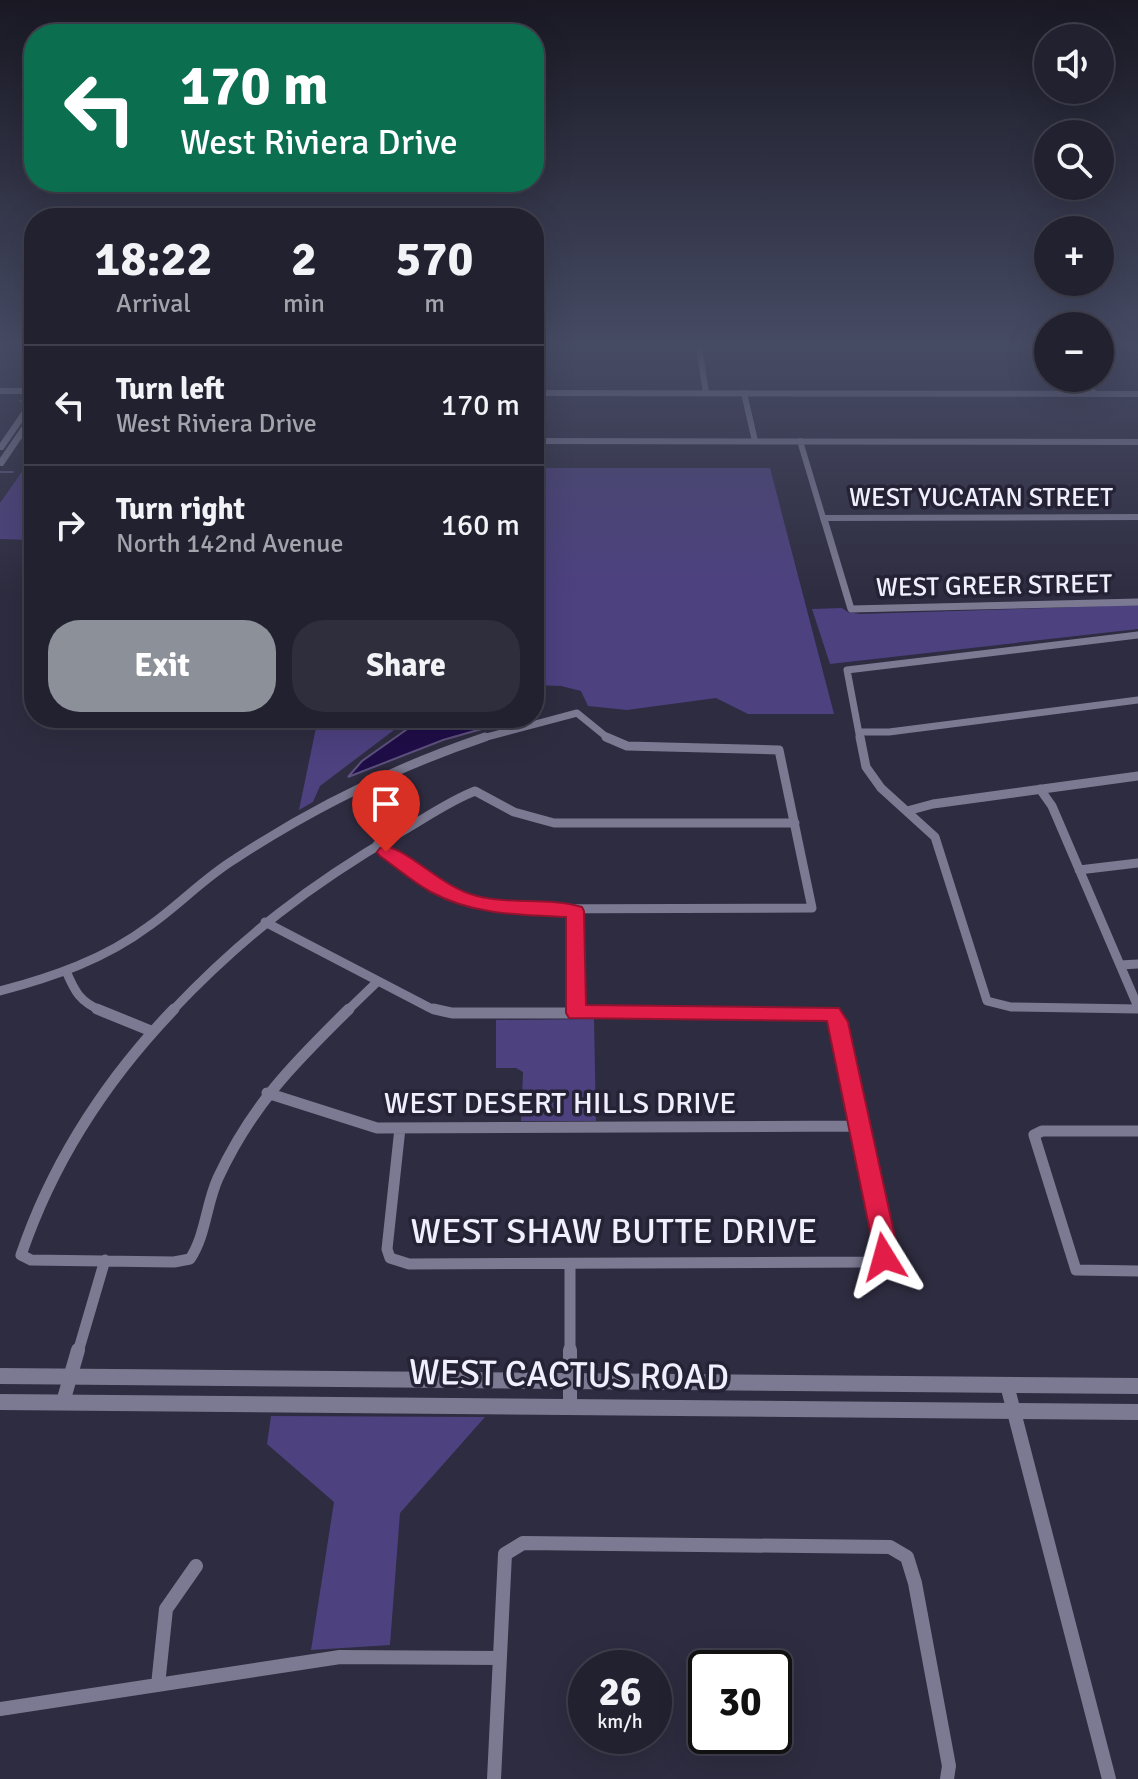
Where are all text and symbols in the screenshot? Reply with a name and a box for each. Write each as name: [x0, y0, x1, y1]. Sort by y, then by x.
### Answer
map controls: [1034, 24, 1114, 392]
button: sound: [1034, 24, 1114, 104]
text: 170 m: [180, 51, 328, 120]
icon: left: [48, 56, 152, 160]
text: West Riviera Drive: [180, 120, 458, 165]
button: search: [1034, 120, 1114, 200]
button: +: [1034, 216, 1114, 296]
text: 18:22: [95, 230, 212, 289]
text: 2: [291, 230, 317, 289]
text: 570: [396, 230, 473, 289]
text: Arrival: [116, 288, 191, 320]
text: min: [283, 288, 325, 320]
text: m: [424, 288, 445, 320]
button: −: [1034, 312, 1114, 392]
text: Turn left: [116, 371, 225, 408]
icon: left: [48, 383, 92, 427]
text: 170 m: [441, 387, 520, 424]
text: West Riviera Drive: [116, 408, 317, 440]
street label: WEST YUCATAN STREET: [849, 482, 1113, 514]
text: Turn right: [116, 491, 245, 528]
icon: right: [48, 503, 92, 547]
text: 160 m: [441, 507, 520, 544]
text: North 142nd Avenue: [116, 528, 343, 560]
street label: WEST GREER STREET: [875, 568, 1113, 604]
button: Exit: [48, 620, 276, 712]
button: Share: [292, 620, 520, 712]
pin: [352, 770, 420, 852]
icon: arrive: [364, 782, 408, 826]
street label: WEST DESERT HILLS DRIVE: [384, 1085, 736, 1122]
street label: WEST SHAW BUTTE DRIVE: [411, 1209, 817, 1254]
position arrow: [842, 1215, 926, 1299]
street label: WEST CACTUS ROAD: [409, 1350, 729, 1400]
speed limit sign: 30: [688, 1650, 792, 1754]
text: 26: [598, 1667, 642, 1717]
text: km/h: [597, 1709, 643, 1734]

